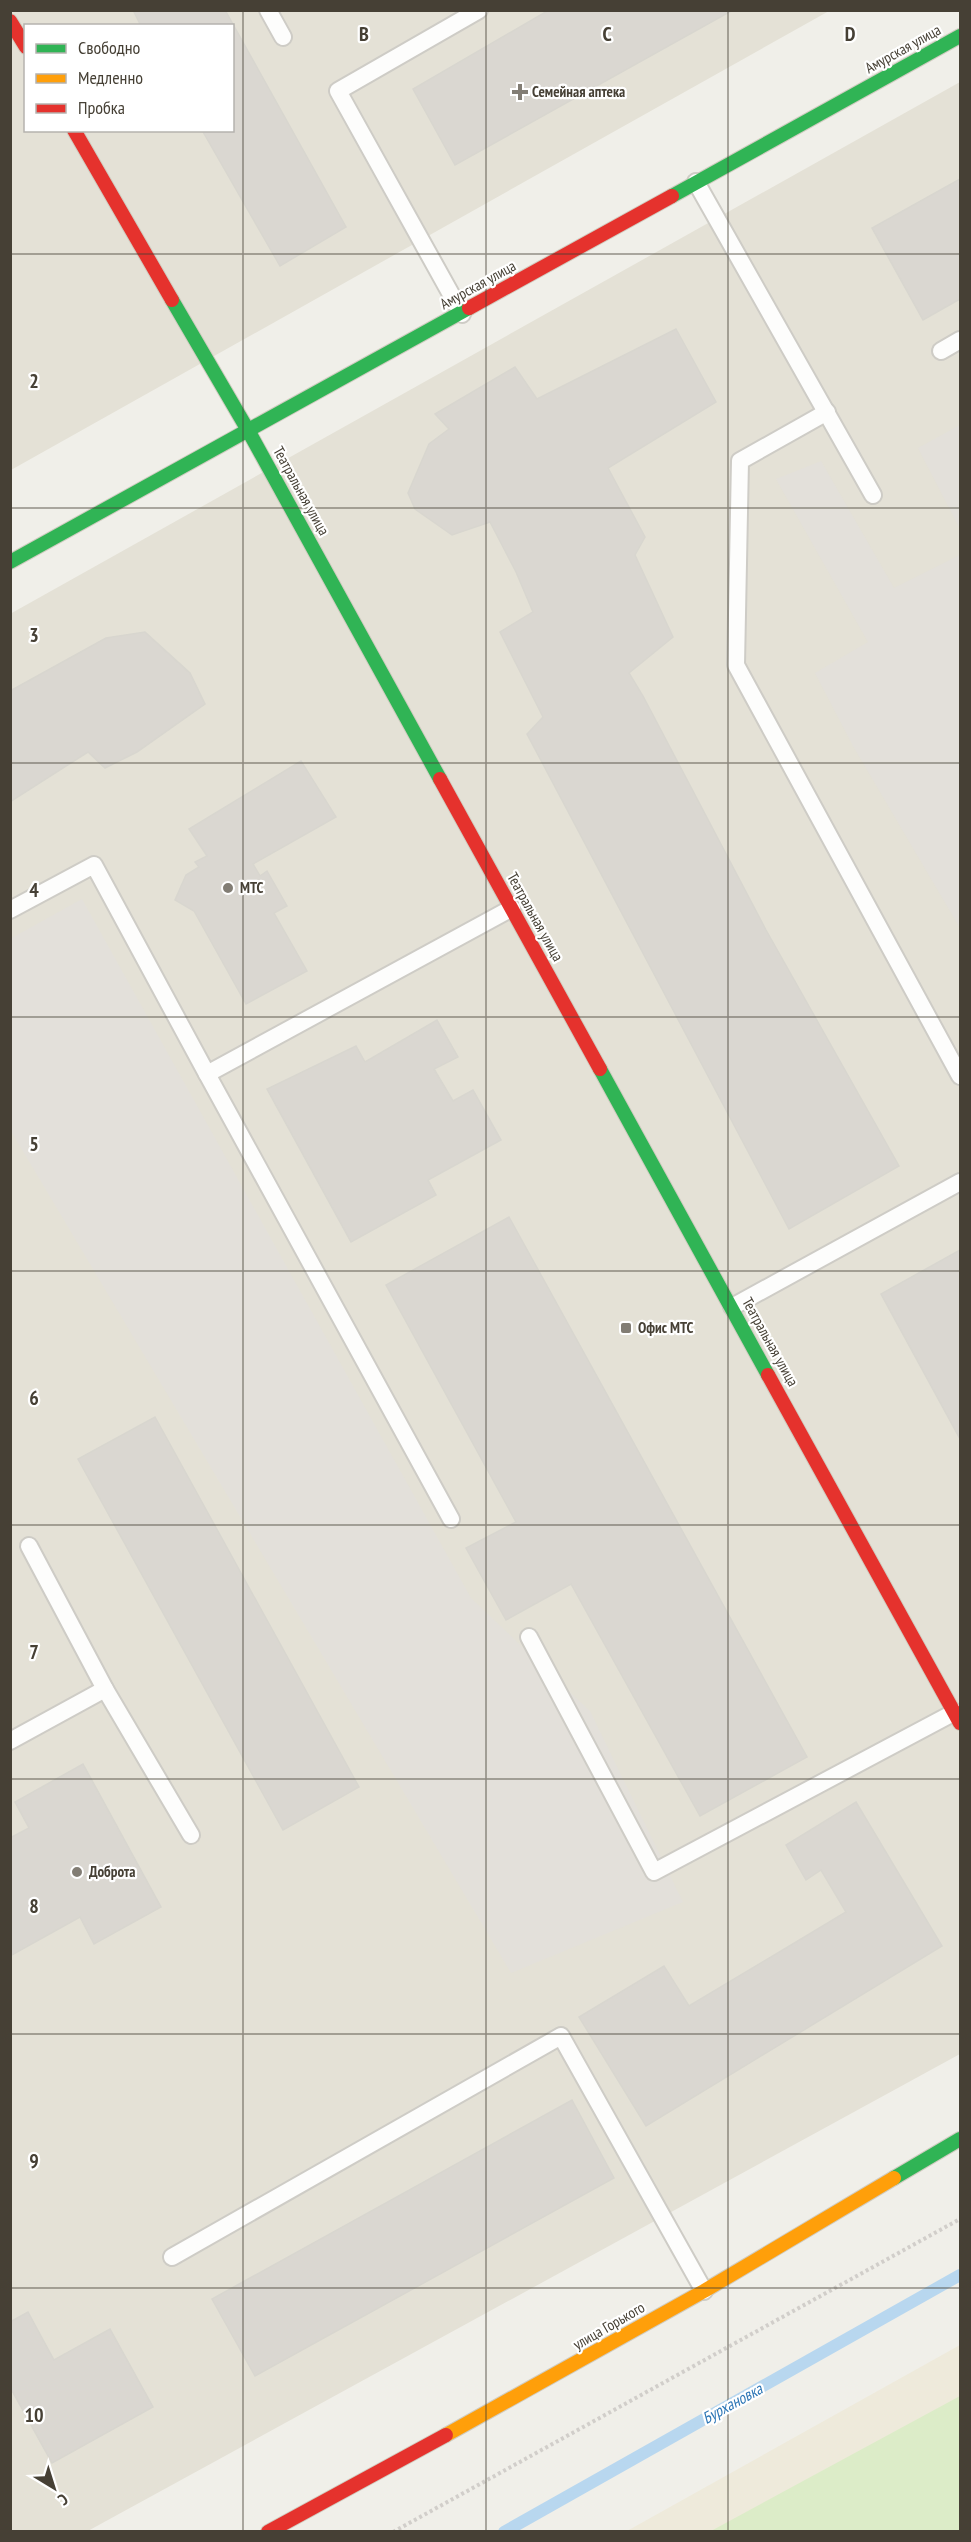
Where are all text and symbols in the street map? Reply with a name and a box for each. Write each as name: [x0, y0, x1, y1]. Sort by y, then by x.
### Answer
street label: Амурская улица: [861, 20, 944, 77]
text: B: [359, 21, 369, 47]
text: C: [602, 21, 612, 47]
text: D: [845, 21, 856, 47]
legend: [24, 24, 234, 132]
text: Свободно: [78, 36, 141, 59]
text: Медленно: [78, 66, 143, 89]
place label: Семейная аптека: [532, 82, 625, 101]
marker: Семейная аптека: [513, 85, 527, 99]
text: Пробка: [78, 96, 125, 119]
street label: Амурская улица: [436, 256, 519, 313]
text: 2: [29, 368, 39, 394]
street label: Театральная улица: [269, 443, 334, 538]
text: 3: [29, 622, 39, 648]
street label: Театральная улица: [503, 869, 568, 964]
text: 4: [29, 877, 39, 903]
place label: МТС: [240, 878, 264, 897]
marker: МТС: [221, 881, 235, 895]
text: 5: [29, 1131, 39, 1157]
street label: Театральная улица: [738, 1294, 803, 1389]
place label: Офис МТС: [638, 1318, 694, 1337]
marker: Офис МТС: [619, 1321, 633, 1335]
text: 6: [29, 1385, 39, 1411]
text: 7: [29, 1639, 39, 1665]
place label: Доброта: [89, 1862, 135, 1881]
marker: Доброта: [70, 1865, 84, 1879]
text: 8: [29, 1893, 39, 1919]
text: 9: [29, 2148, 39, 2174]
street label: улица Горького: [570, 2297, 648, 2354]
water label: Бурхановка: [698, 2378, 767, 2428]
text: 10: [24, 2402, 44, 2428]
north arrow: [24, 2458, 84, 2518]
text: С: [54, 2490, 72, 2510]

